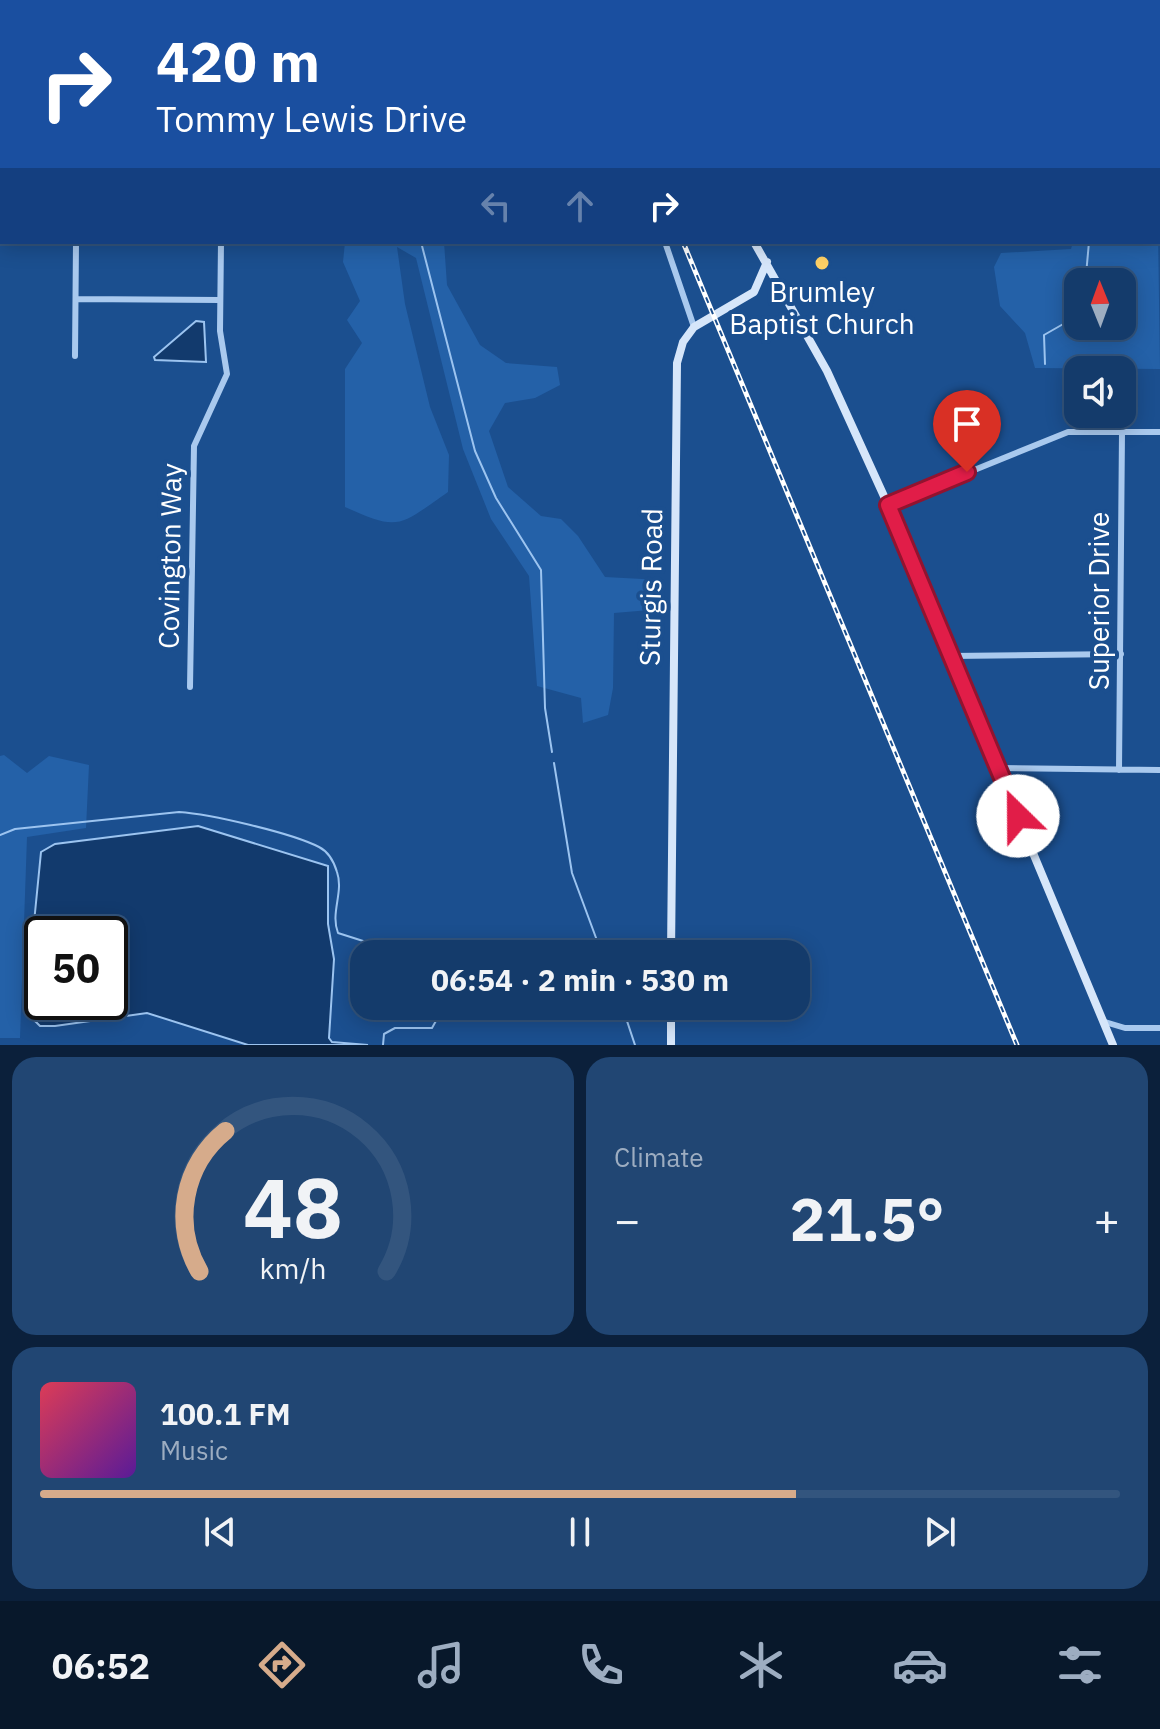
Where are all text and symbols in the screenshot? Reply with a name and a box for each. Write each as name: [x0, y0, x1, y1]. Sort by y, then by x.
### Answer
text: 420 m: [156, 25, 320, 97]
icon: right: [24, 32, 128, 136]
text: Tommy Lewis Drive: [156, 95, 467, 142]
icon: left: [474, 184, 518, 228]
icon: ahead: [558, 184, 602, 228]
icon: right: [642, 184, 686, 228]
marker: Brumley Baptist Church: [813, 254, 831, 272]
north arrow: [1064, 268, 1136, 340]
map controls: [1064, 268, 1136, 428]
place label: Brumley Baptist Church: [729, 273, 915, 342]
button: sound: [1064, 356, 1136, 428]
pin: [933, 390, 1001, 472]
icon: arrive: [945, 402, 989, 446]
street label: Covington Way: [149, 463, 190, 649]
street label: Sturgis Road: [631, 508, 670, 666]
street label: Superior Drive: [1080, 512, 1117, 690]
position arrow: [976, 774, 1060, 858]
speed limit sign: 50: [24, 916, 128, 1020]
text: 06:54 · 2 min · 530 m: [431, 960, 729, 999]
text: Climate: [614, 1140, 704, 1174]
text: 48: [243, 1153, 343, 1261]
text: 21.5°: [790, 1179, 944, 1258]
text: −: [614, 1191, 640, 1248]
text: +: [1094, 1191, 1120, 1248]
text: km/h: [259, 1250, 327, 1287]
text: 100.1 FM: [160, 1394, 291, 1433]
text: Music: [160, 1433, 228, 1467]
icon: previous: [198, 1510, 242, 1554]
icon: pause: [558, 1510, 602, 1554]
icon: next: [918, 1510, 962, 1554]
icon: directions: [254, 1637, 310, 1693]
icon: music: [413, 1637, 469, 1693]
icon: phone: [573, 1637, 629, 1693]
icon: climate: [733, 1637, 789, 1693]
icon: car: [892, 1637, 948, 1693]
icon: filters: [1052, 1637, 1108, 1693]
text: 06:52: [52, 1642, 150, 1689]

